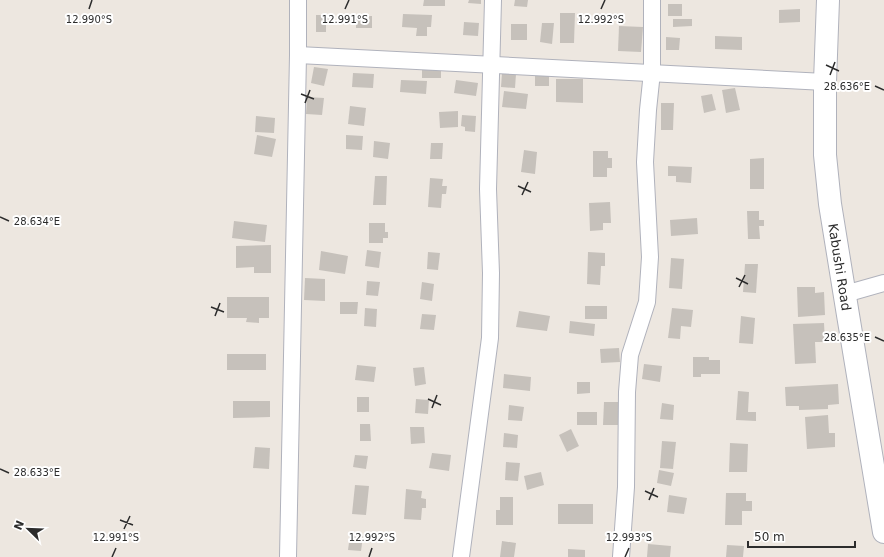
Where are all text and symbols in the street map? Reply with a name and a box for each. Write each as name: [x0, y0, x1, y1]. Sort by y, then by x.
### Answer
text: 12.990°S: [66, 14, 112, 25]
text: 12.991°S: [322, 14, 368, 25]
text: 12.992°S: [578, 14, 624, 25]
text: 28.636°E: [824, 81, 870, 92]
text: 28.634°E: [14, 216, 60, 227]
street label: Kabushi Road: [825, 222, 854, 312]
text: 28.635°E: [824, 332, 870, 343]
text: 28.633°E: [14, 467, 60, 478]
north arrow: [8, 509, 48, 549]
text: N: [11, 519, 27, 532]
scale bar: [748, 523, 855, 549]
text: 50 m: [754, 530, 785, 544]
text: 12.991°S: [93, 532, 139, 543]
text: 12.992°S: [349, 532, 395, 543]
text: 12.993°S: [606, 532, 652, 543]

